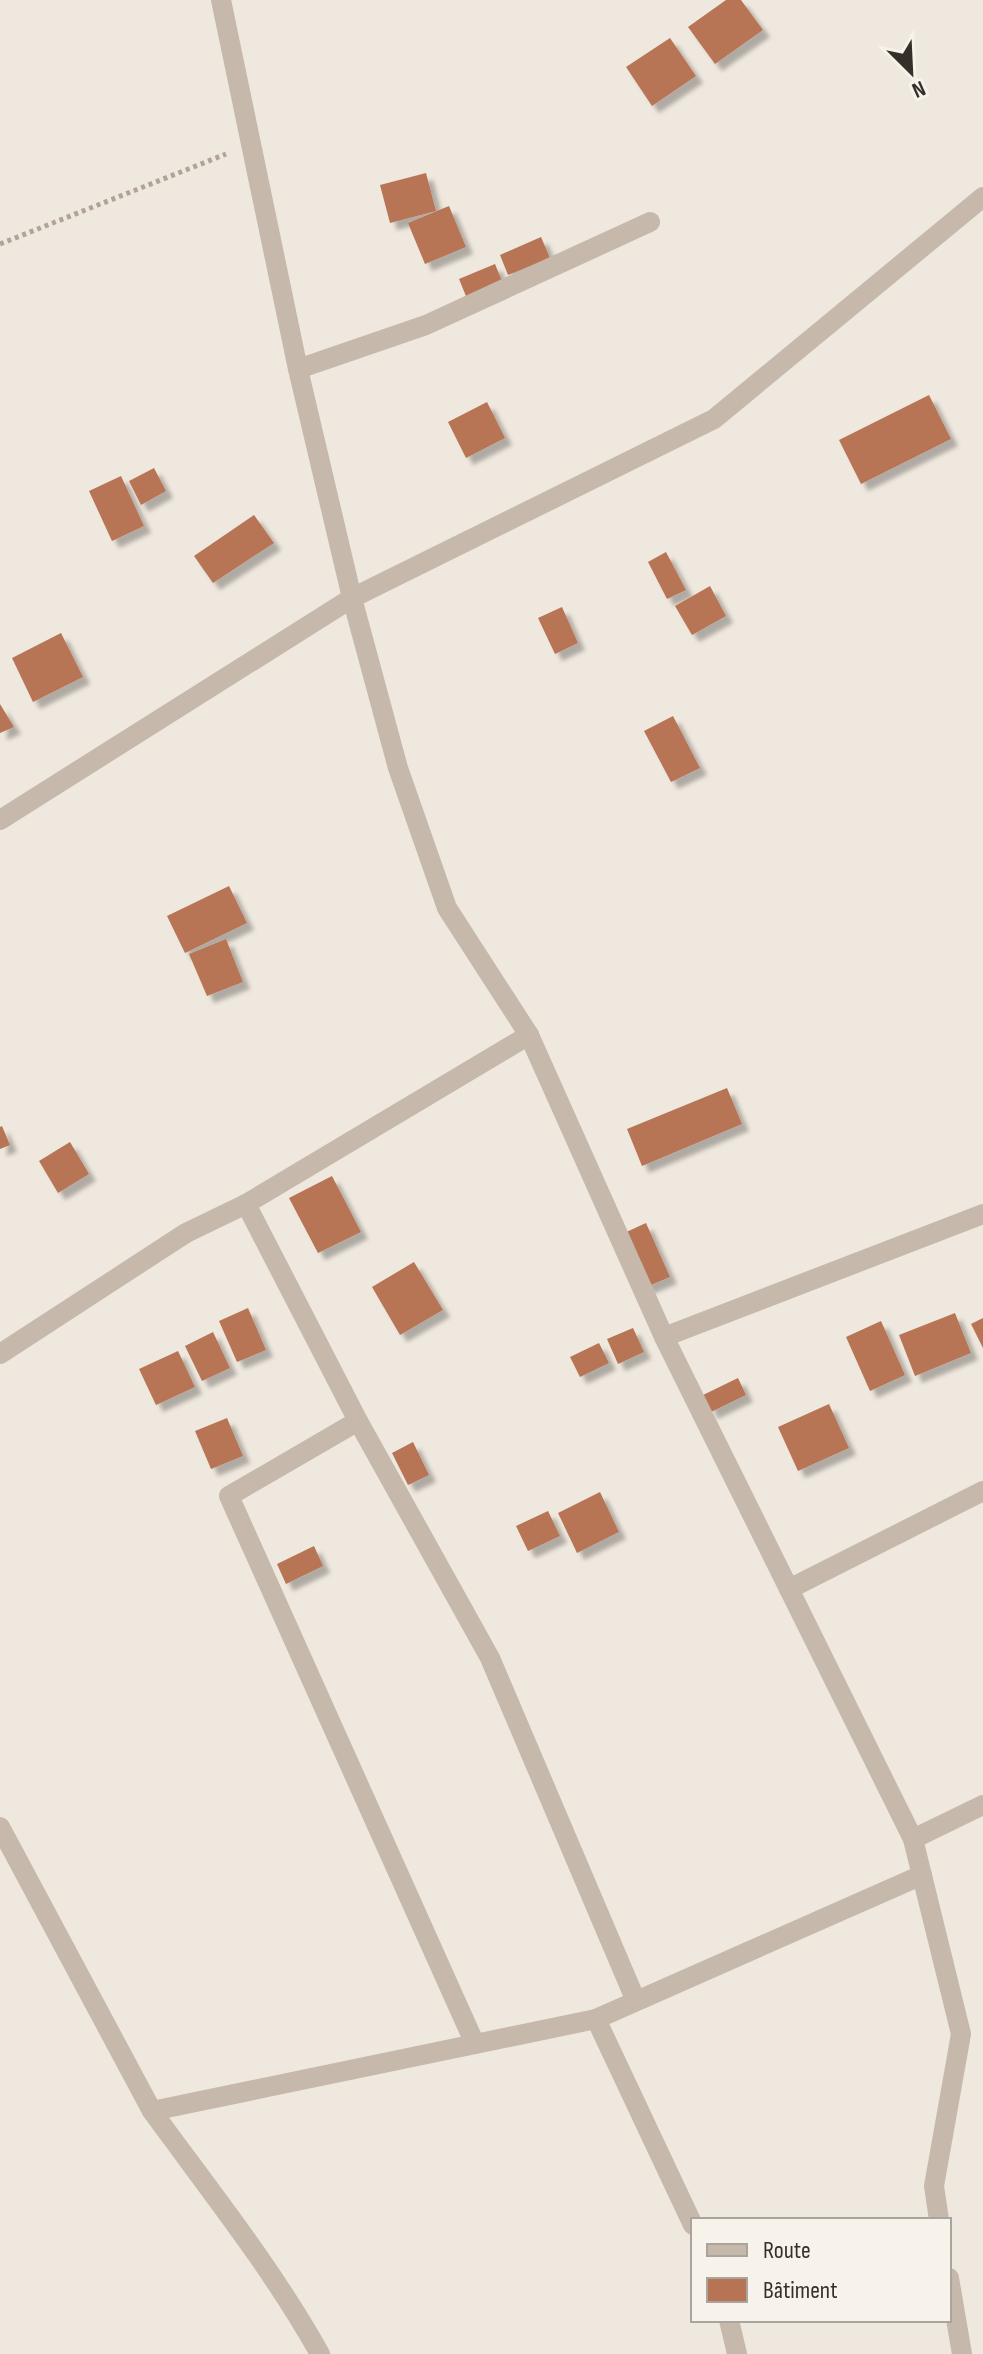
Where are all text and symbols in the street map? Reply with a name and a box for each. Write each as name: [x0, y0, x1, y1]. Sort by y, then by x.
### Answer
north arrow: [871, 32, 951, 112]
text: N: [908, 74, 929, 104]
legend: [691, 2218, 951, 2322]
text: Route: [763, 2236, 811, 2265]
text: Bâtiment: [763, 2276, 838, 2305]

